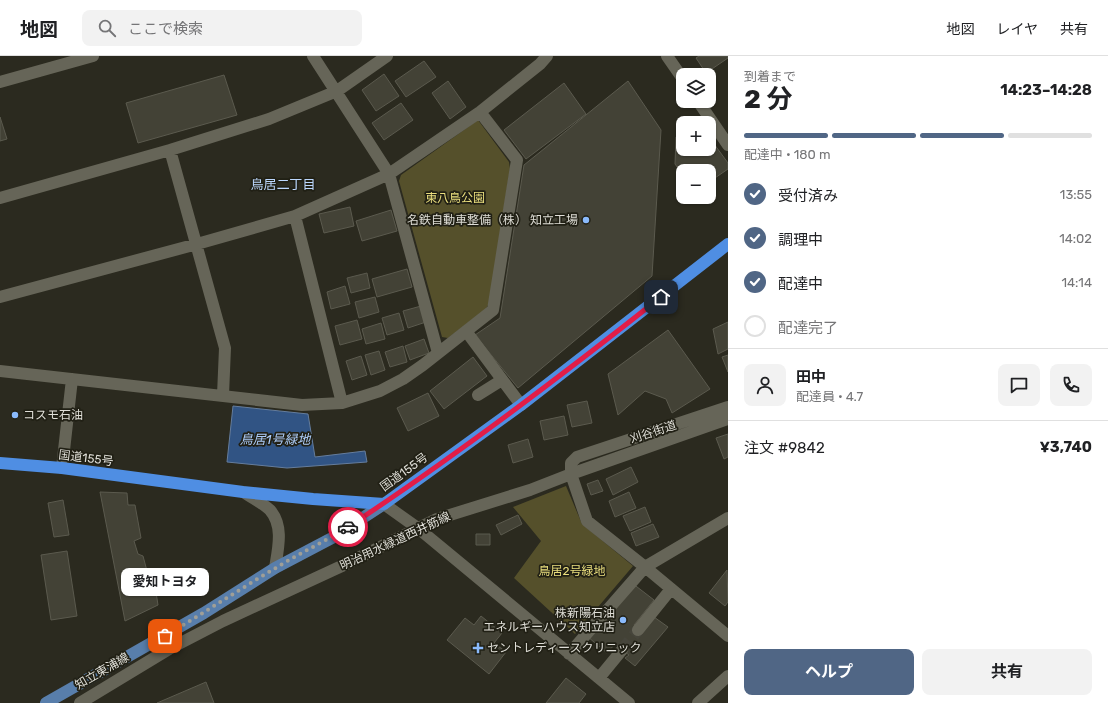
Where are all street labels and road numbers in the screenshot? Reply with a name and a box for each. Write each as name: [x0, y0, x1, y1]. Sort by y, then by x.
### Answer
street label: 刈谷街道: [628, 418, 678, 446]
street label: 国道155号: [58, 448, 114, 468]
street label: 国道155号: [377, 450, 431, 494]
street label: 明治用水緑道西井筋線: [338, 509, 452, 573]
street label: 知立東浦線: [73, 650, 131, 692]

